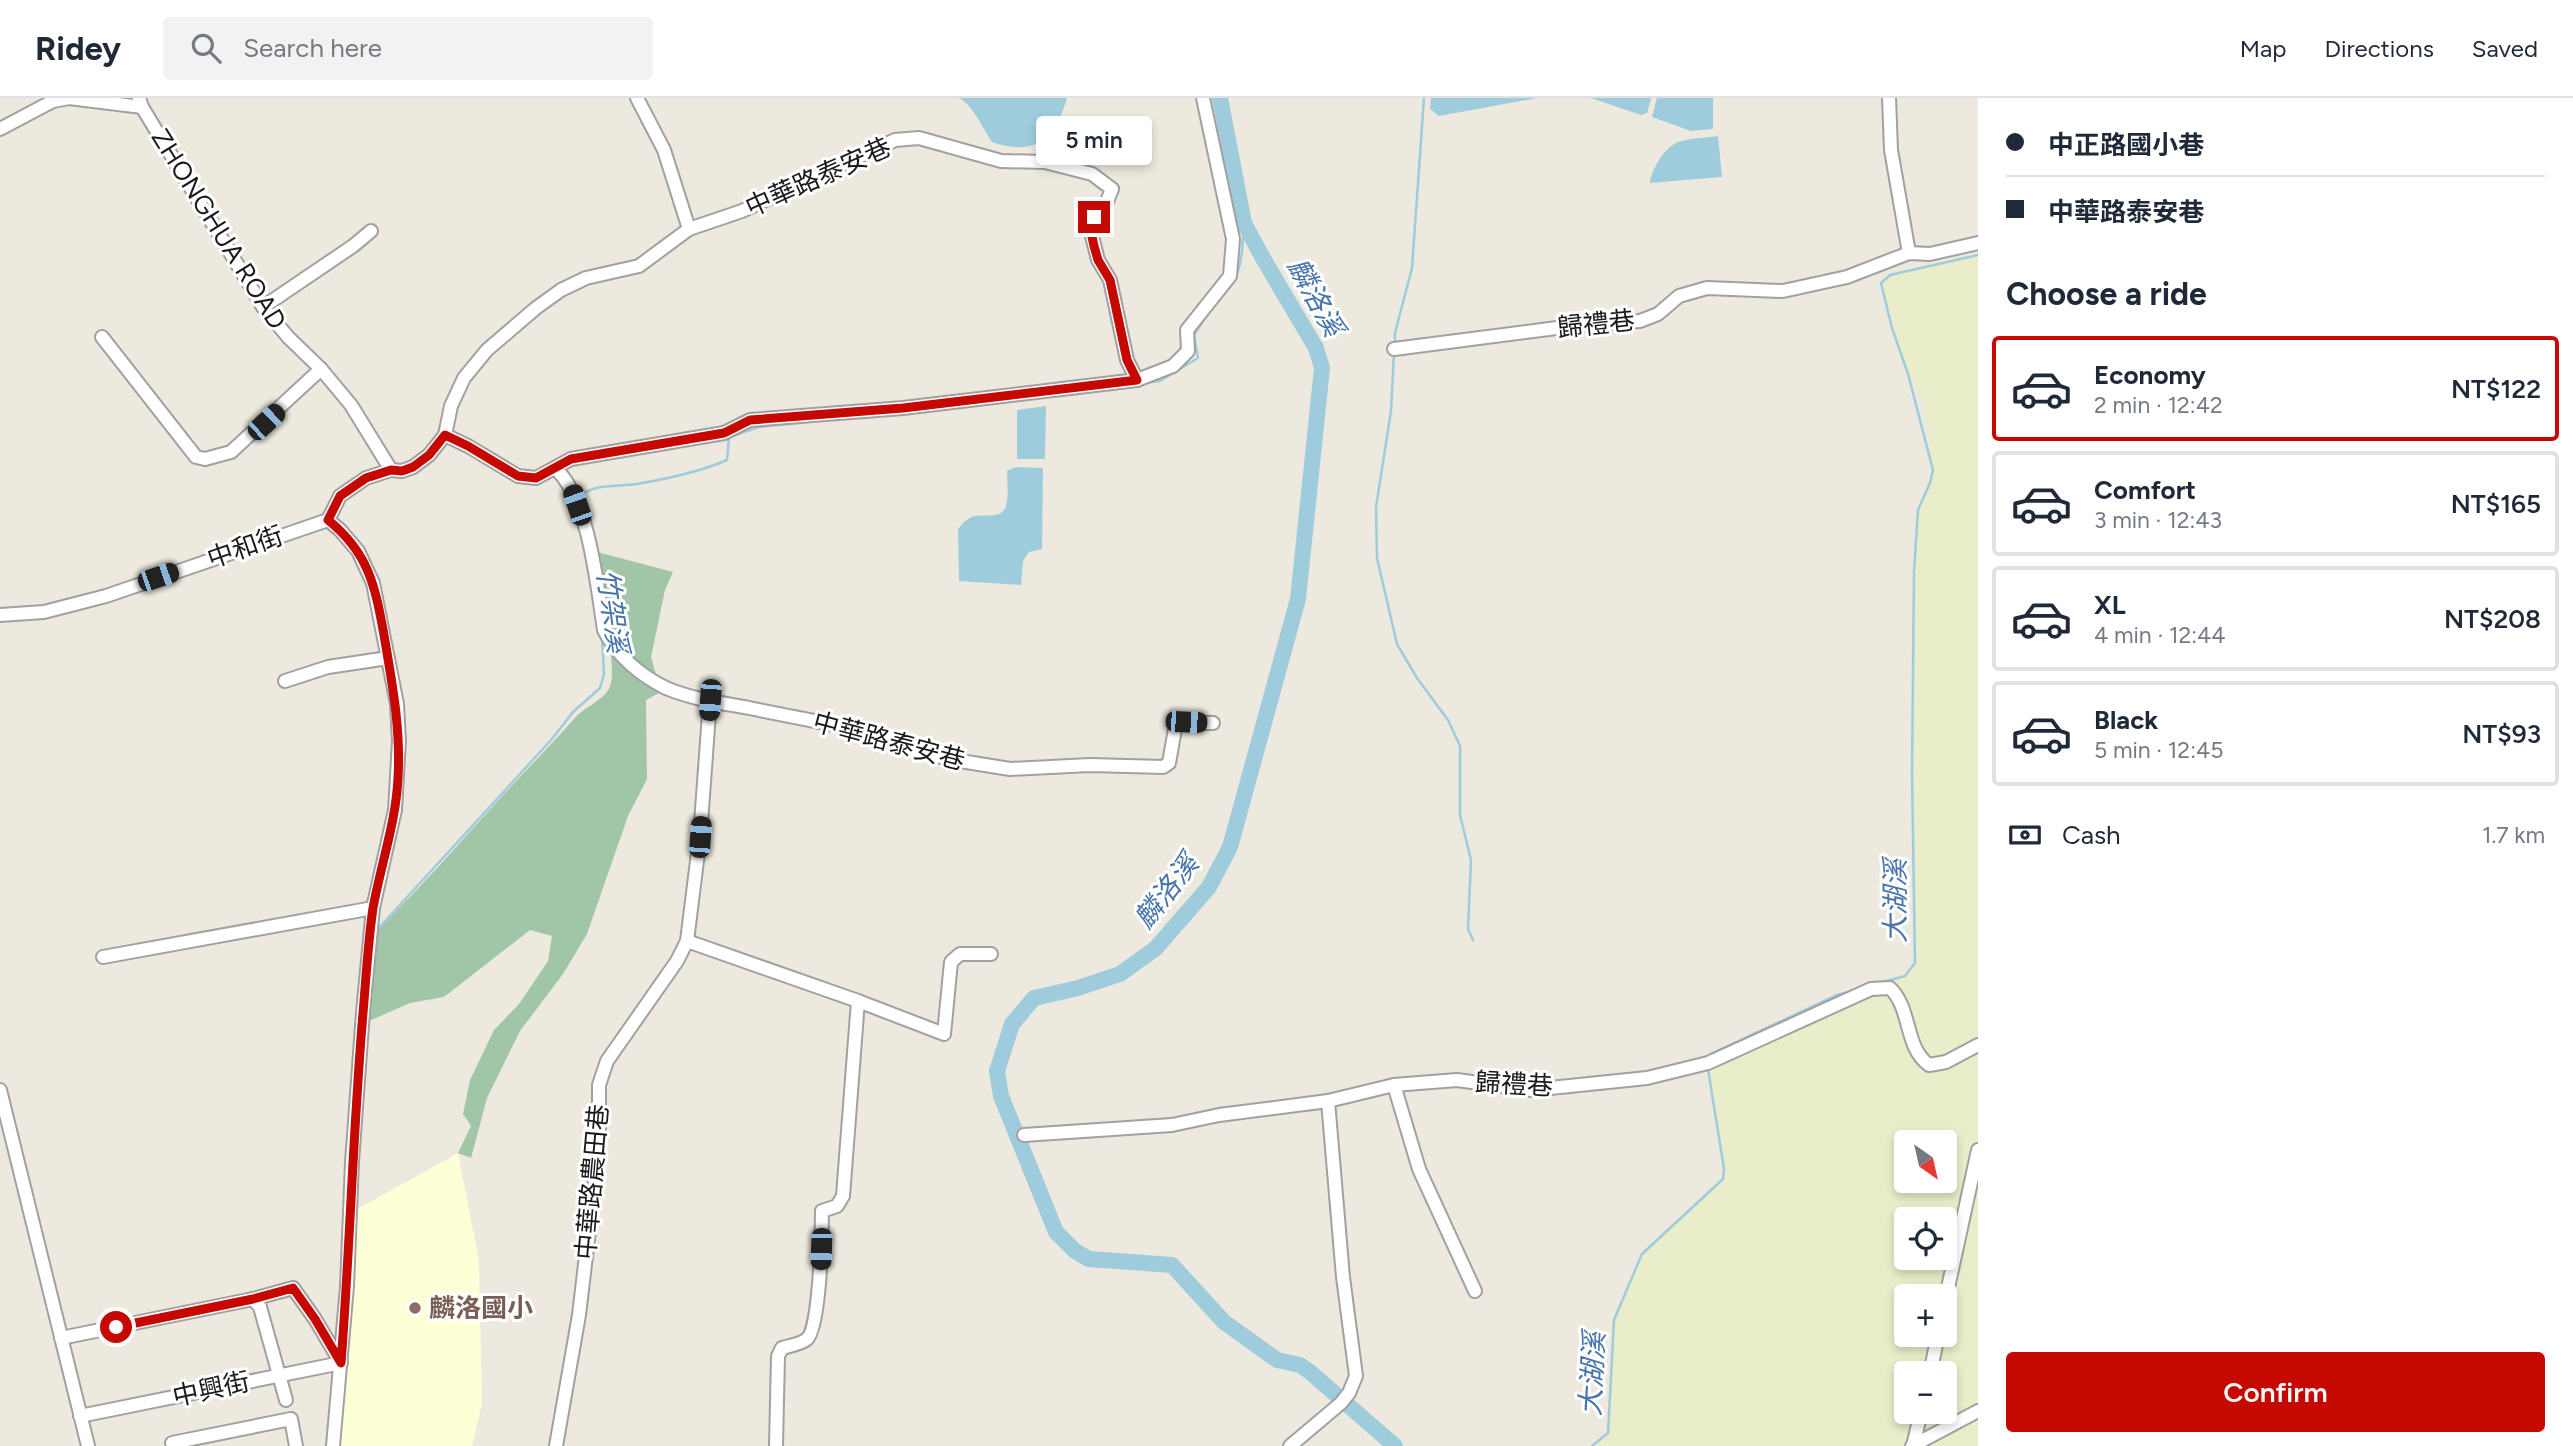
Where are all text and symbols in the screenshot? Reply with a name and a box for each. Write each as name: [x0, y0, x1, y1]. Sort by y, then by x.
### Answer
search box: [163, 17, 653, 80]
text: Ridey: [35, 29, 121, 68]
icon: search: [187, 29, 225, 67]
text: Search here: [243, 32, 382, 64]
text: Map: [2240, 34, 2286, 63]
text: Directions: [2324, 34, 2434, 63]
text: Saved: [2472, 34, 2538, 63]
callout: 5 min: [1036, 116, 1152, 164]
street label: ZHONGHUA ROAD: [144, 123, 294, 335]
text: 5 min: [1065, 126, 1123, 154]
text: 中正路國小巷: [2048, 129, 2204, 161]
street label: 中華路泰安巷: [740, 131, 896, 223]
text: 中華路泰安巷: [2048, 196, 2204, 228]
route end: [1078, 201, 1110, 233]
water label: 麟洛溪: [1281, 252, 1353, 345]
text: Choose a ride: [2006, 275, 2207, 313]
street label: 歸禮巷: [1556, 304, 1636, 344]
icon: car: [2010, 357, 2073, 420]
text: Economy: [2094, 359, 2206, 391]
text: NT$122: [2451, 373, 2541, 405]
text: 2 min · 12:42: [2094, 391, 2223, 419]
car: [244, 400, 289, 444]
icon: car: [2010, 472, 2073, 535]
text: Comfort: [2094, 474, 2196, 506]
car: [561, 482, 594, 528]
text: NT$165: [2451, 488, 2541, 520]
text: 3 min · 12:43: [2094, 506, 2222, 534]
street label: 中和街: [203, 519, 287, 575]
car: [135, 560, 182, 594]
water label: 竹架溪: [590, 567, 636, 659]
icon: car: [2010, 587, 2073, 650]
text: XL: [2094, 589, 2126, 621]
text: NT$208: [2444, 603, 2541, 635]
text: 4 min · 12:44: [2094, 621, 2226, 649]
car: [699, 678, 722, 722]
icon: car: [2010, 702, 2073, 765]
text: Black: [2094, 704, 2158, 736]
street label: 中華路泰安巷: [810, 705, 968, 777]
car: [1165, 711, 1208, 733]
text: NT$93: [2462, 718, 2541, 750]
text: 5 min · 12:45: [2094, 736, 2224, 764]
car: [689, 815, 712, 859]
icon: cash: [2006, 816, 2044, 854]
text: Cash: [2062, 819, 2121, 851]
text: 1.7 km: [2482, 821, 2545, 849]
water label: 麟洛溪: [1127, 844, 1208, 935]
water label: 大湖溪: [1878, 855, 1912, 943]
street label: 歸禮巷: [1474, 1066, 1554, 1102]
street label: 中華路農田巷: [569, 1103, 615, 1261]
north arrow: [1894, 1130, 1956, 1194]
map controls: [1894, 1130, 1957, 1424]
button: locate: [1894, 1207, 1957, 1270]
car: [810, 1228, 833, 1270]
button: +: [1894, 1284, 1957, 1347]
place label: 麟洛國小: [429, 1292, 533, 1324]
marker: 麟洛國小: [407, 1300, 423, 1316]
route start: [100, 1311, 132, 1343]
water label: 大湖溪: [1573, 1327, 1611, 1417]
button: Confirm: [2006, 1352, 2545, 1432]
button: −: [1894, 1361, 1957, 1424]
street label: 中興街: [170, 1365, 252, 1413]

